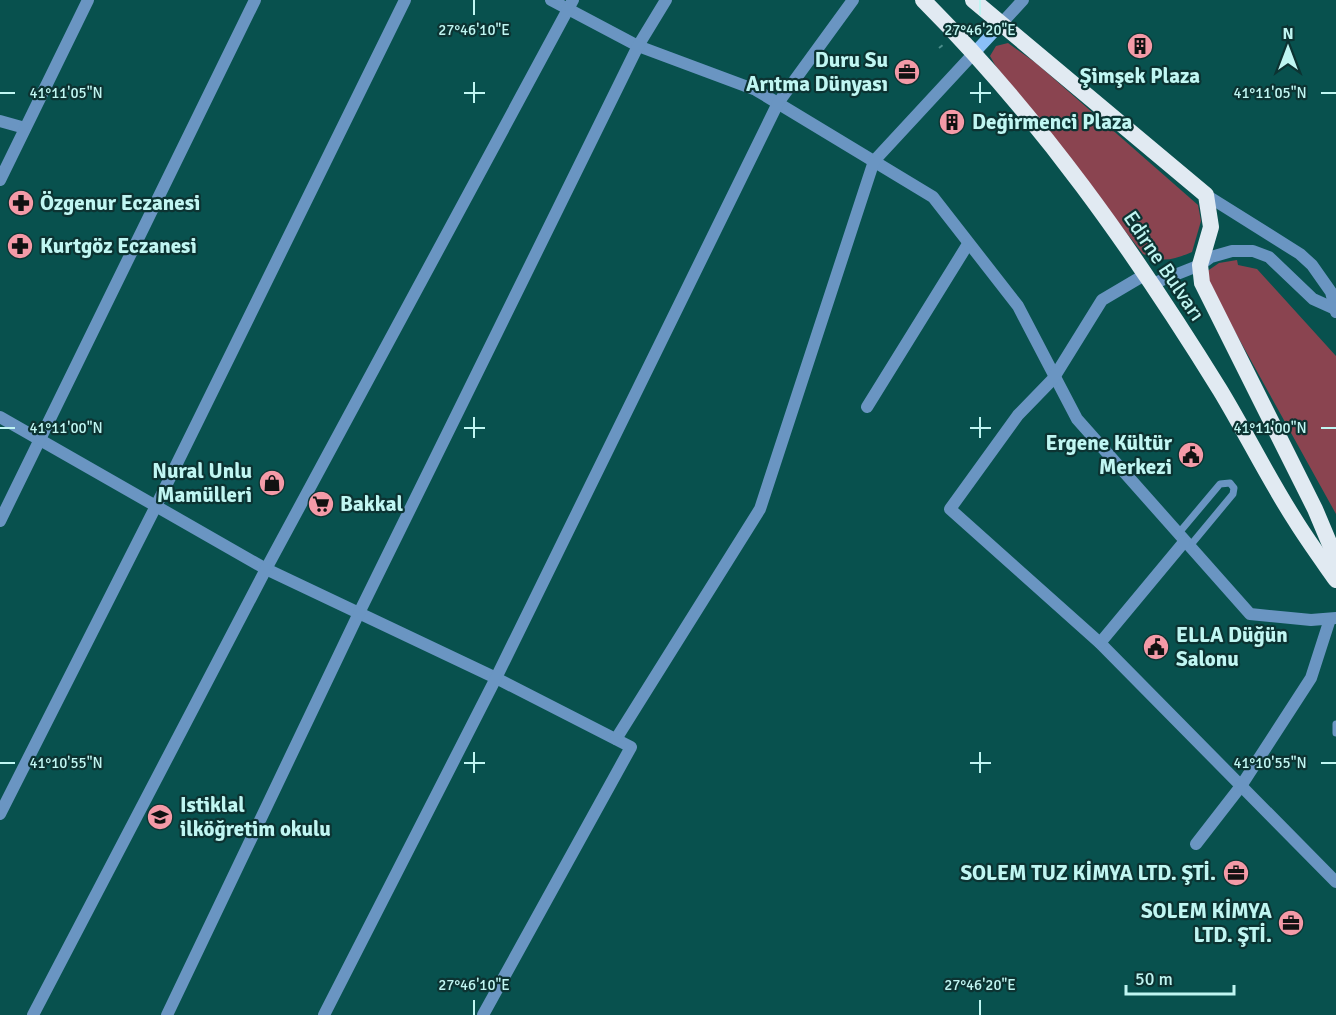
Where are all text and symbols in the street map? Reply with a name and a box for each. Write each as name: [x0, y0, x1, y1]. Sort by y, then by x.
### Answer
north arrow: [1258, 18, 1318, 78]
text: 27°46'10"E: [438, 21, 510, 39]
text: 27°46'20"E: [944, 21, 1016, 39]
text: N: [1282, 24, 1294, 44]
building icon: Şimşek Plaza: [1125, 31, 1155, 61]
place label: Duru Su Arıtma Dünyası: [746, 47, 888, 97]
office icon: Duru Su Arıtma Dünyası: [892, 57, 922, 87]
place label: Şimşek Plaza: [1080, 63, 1200, 89]
text: 41°11'05"N: [29, 84, 103, 102]
text: 41°11'05"N: [1233, 84, 1307, 102]
building icon: Değirmenci Plaza: [937, 107, 967, 137]
place label: Değirmenci Plaza: [972, 109, 1132, 135]
pharmacy icon: Özgenur Eczanesi: [6, 188, 36, 218]
place label: Özgenur Eczanesi: [40, 190, 200, 216]
street label: Edirne Bulvarı: [1118, 206, 1210, 326]
pharmacy icon: Kurtgöz Eczanesi: [5, 231, 35, 261]
place label: Kurtgöz Eczanesi: [40, 233, 197, 259]
text: 41°11'00"N: [29, 419, 103, 437]
text: 41°11'00"N: [1233, 419, 1307, 437]
place label: Ergene Kültür Merkezi: [1045, 430, 1173, 480]
public building icon: Ergene Kültür Merkezi: [1176, 440, 1206, 470]
place label: Nural Unlu Mamülleri: [152, 458, 252, 508]
shop icon: Nural Unlu Mamülleri: [257, 468, 287, 498]
supermarket icon: Bakkal: [306, 489, 336, 519]
place label: Bakkal: [340, 491, 403, 517]
place label: ELLA Düğün Salonu: [1176, 622, 1288, 672]
public building icon: ELLA Düğün Salonu: [1141, 632, 1171, 662]
text: 41°10'55"N: [29, 754, 103, 772]
text: 41°10'55"N: [1233, 754, 1307, 772]
place label: Istiklal ilköğretim okulu: [180, 792, 331, 842]
school or university icon: Istiklal ilköğretim okulu: [145, 802, 175, 832]
office icon: SOLEM TUZ KİMYA LTD. ŞTİ.: [1221, 858, 1251, 888]
place label: SOLEM TUZ KİMYA LTD. ŞTİ.: [961, 860, 1216, 886]
place label: SOLEM KİMYA LTD. ŞTİ.: [1141, 898, 1273, 948]
office icon: SOLEM KİMYA LTD. ŞTİ.: [1276, 908, 1306, 938]
scale bar: [1126, 958, 1234, 996]
text: 50 m: [1135, 968, 1173, 990]
text: 27°46'10"E: [438, 976, 510, 994]
text: 27°46'20"E: [944, 976, 1016, 994]

